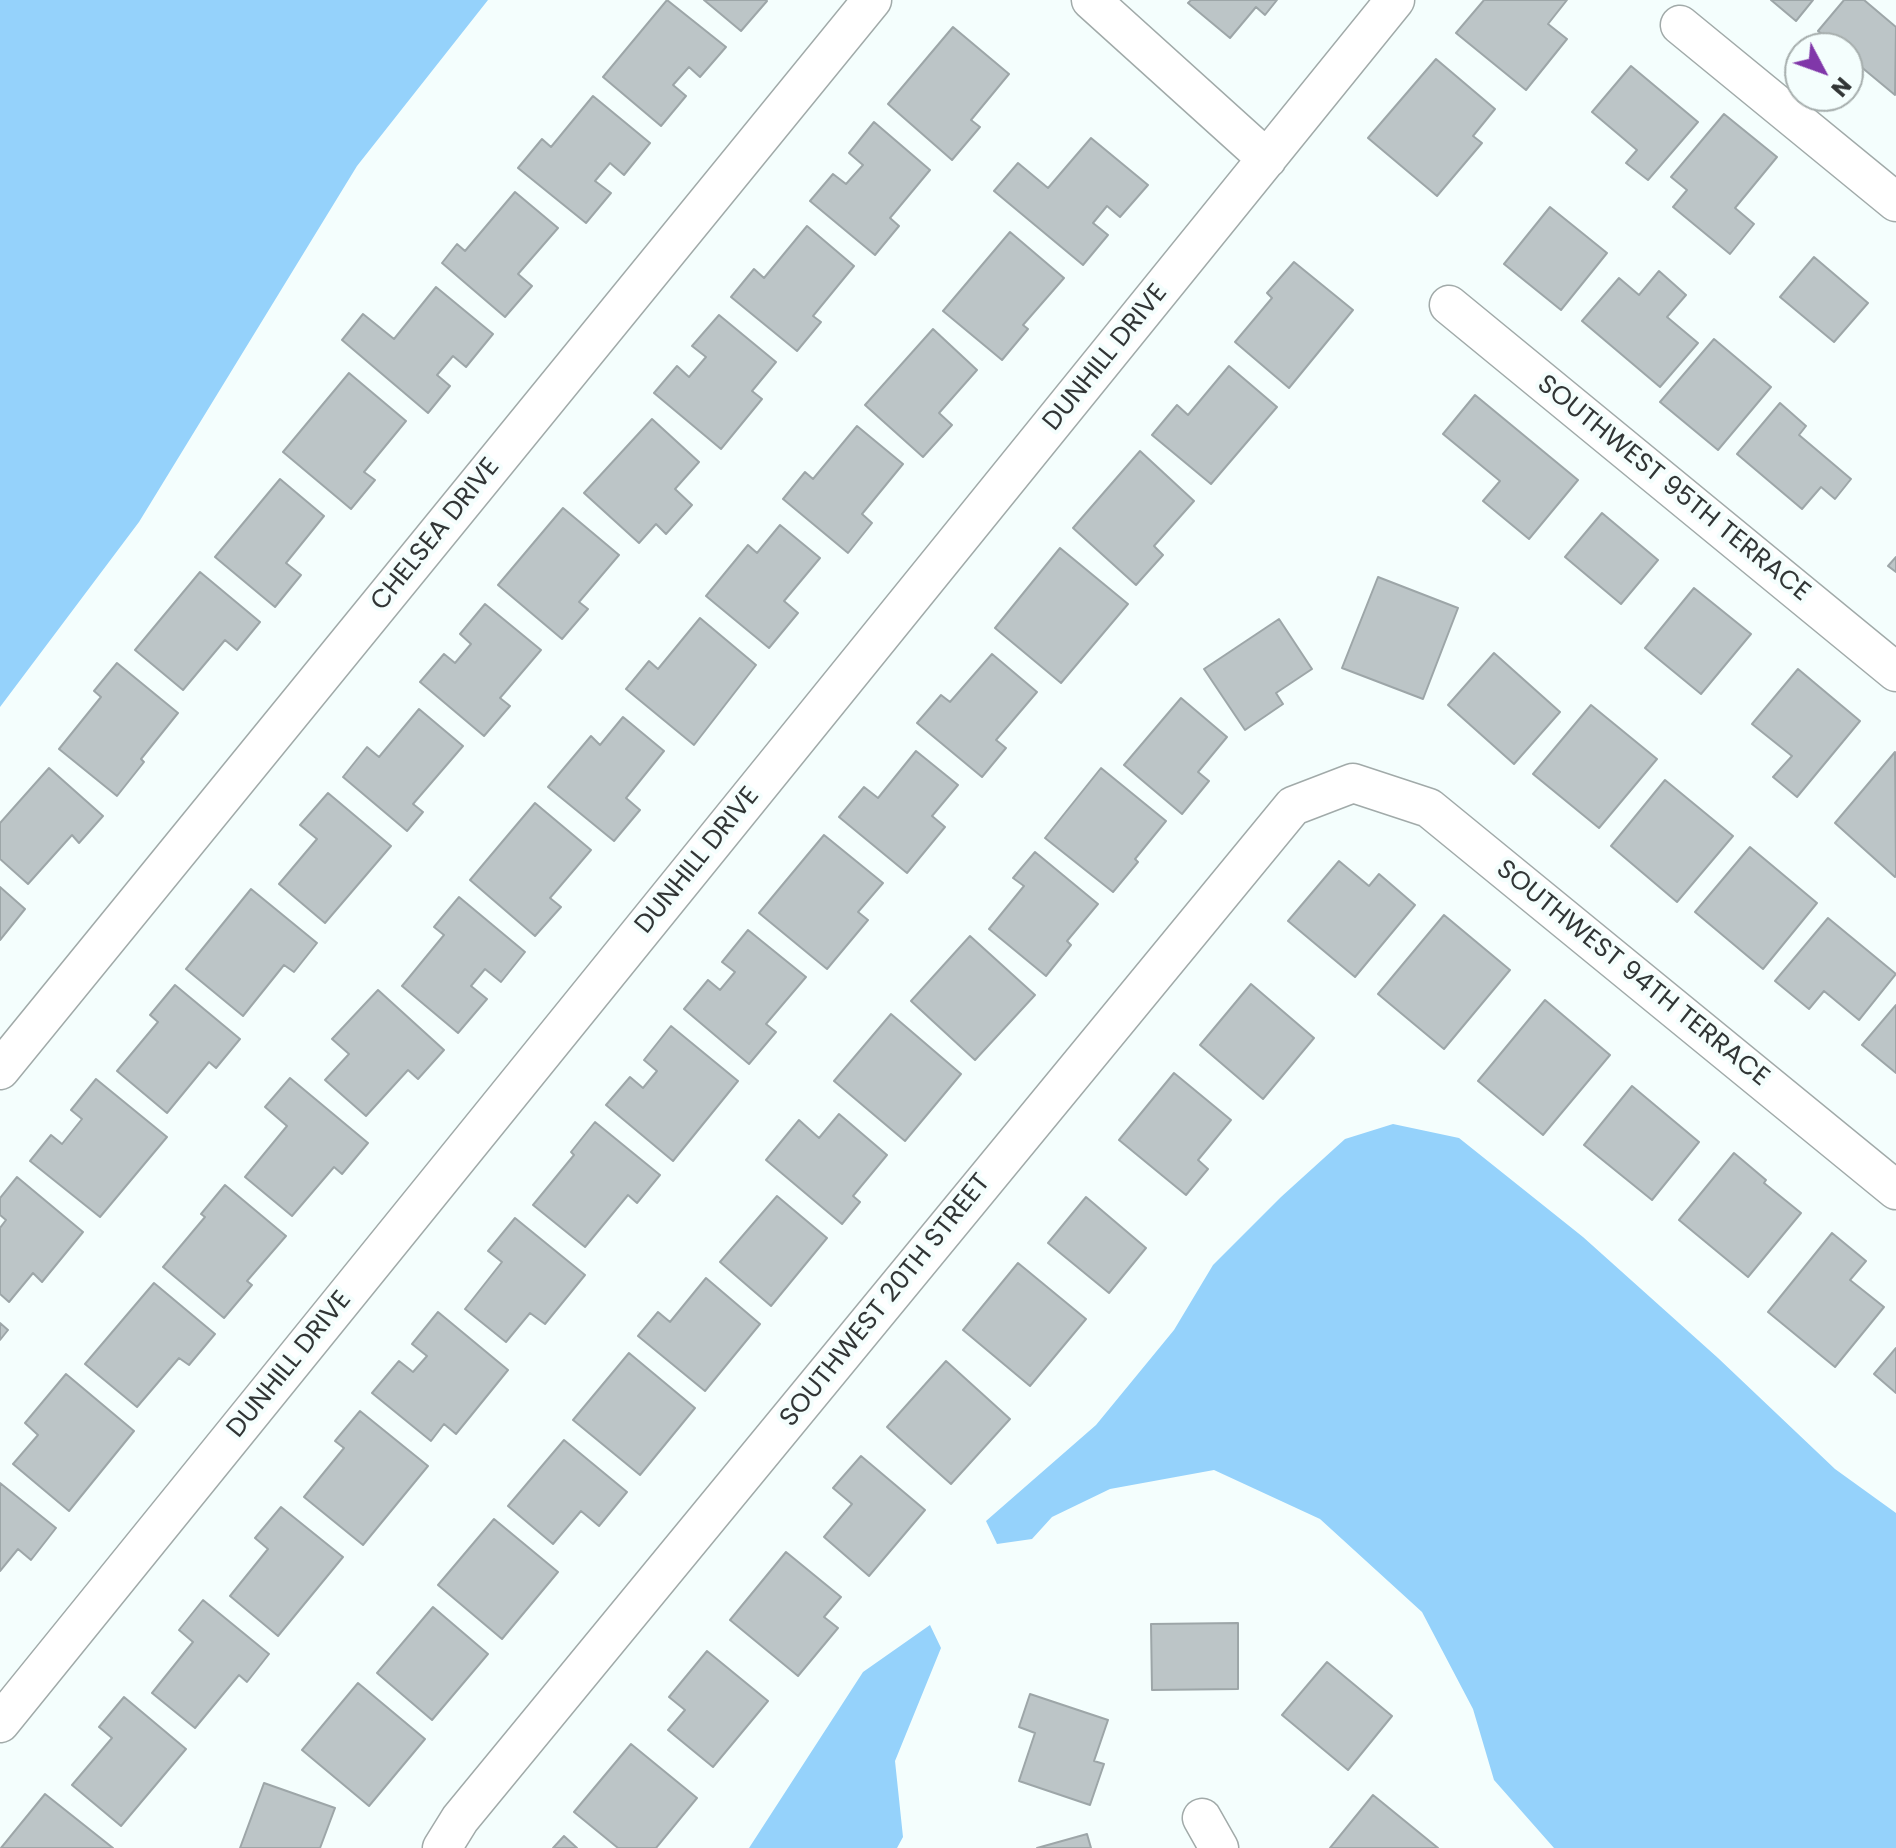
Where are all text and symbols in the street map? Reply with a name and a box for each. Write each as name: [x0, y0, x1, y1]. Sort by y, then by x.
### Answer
north arrow: [1784, 32, 1864, 112]
text: N: [1824, 70, 1858, 103]
street label: DUNHILL DRIVE: [1037, 278, 1175, 438]
street label: SOUTHWEST 95TH TERRACE: [1530, 369, 1816, 609]
street label: CHELSEA DRIVE: [365, 452, 507, 618]
street label: DUNHILL DRIVE: [629, 781, 767, 941]
street label: SOUTHWEST 94TH TERRACE: [1489, 854, 1775, 1094]
street label: SOUTHWEST 20TH STREET: [774, 1168, 998, 1434]
street label: DUNHILL DRIVE: [221, 1285, 359, 1445]

